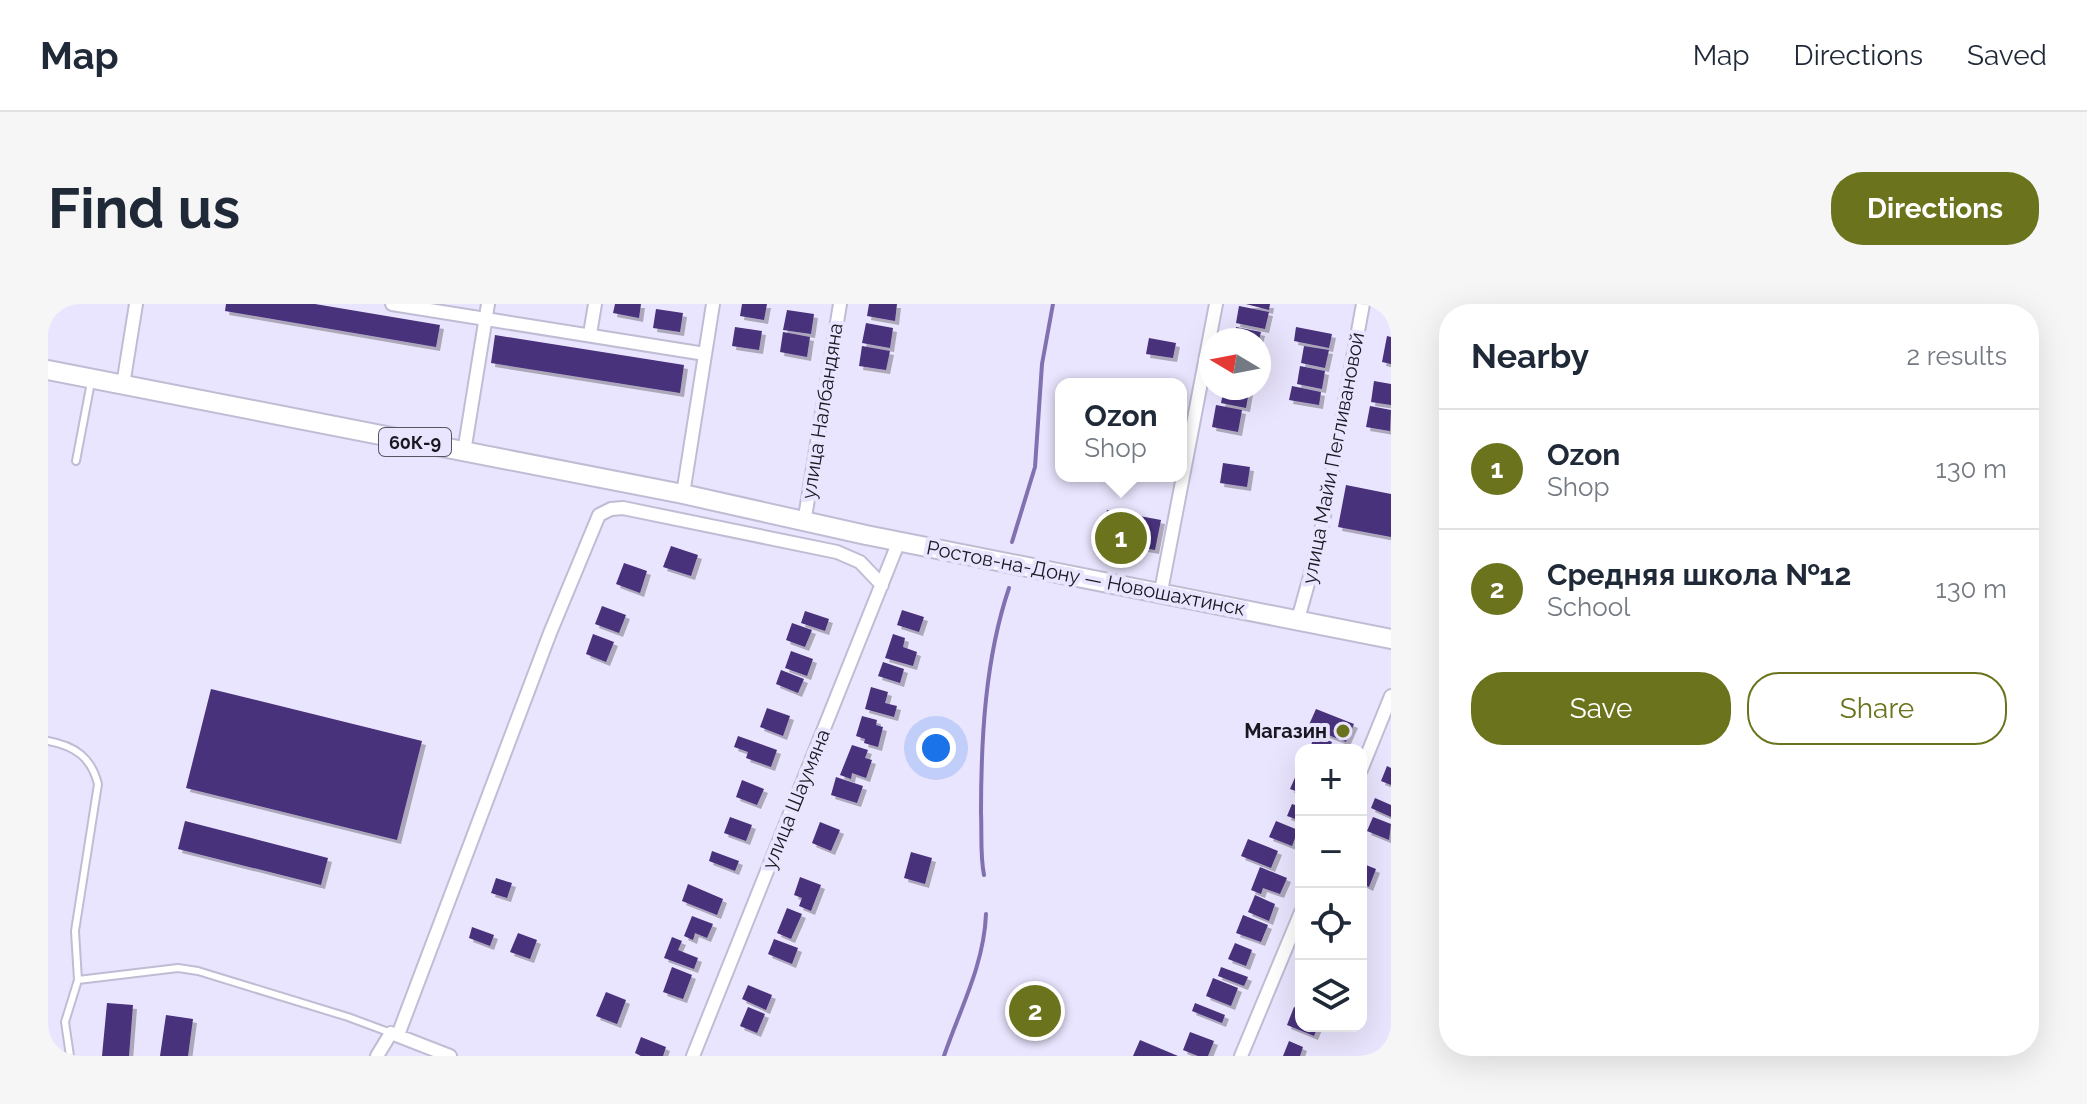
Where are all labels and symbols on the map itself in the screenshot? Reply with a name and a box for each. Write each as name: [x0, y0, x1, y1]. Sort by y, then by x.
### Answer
street label: улица Налбандяна: [796, 321, 848, 501]
north arrow: [1199, 328, 1271, 400]
street label: улица Майи Пегливановой: [1297, 330, 1369, 586]
road number: 60К-9: [379, 428, 451, 456]
pin: 1: [1095, 508, 1147, 568]
street label: Ростов-на-Дону — Новошахтинск: [925, 535, 1247, 621]
place label: Магазин: [1244, 719, 1327, 743]
marker: Магазин: [1334, 722, 1352, 740]
street label: улица Шаумяна: [757, 725, 835, 873]
your location: [916, 728, 956, 768]
pin: 2: [1009, 981, 1061, 1041]

